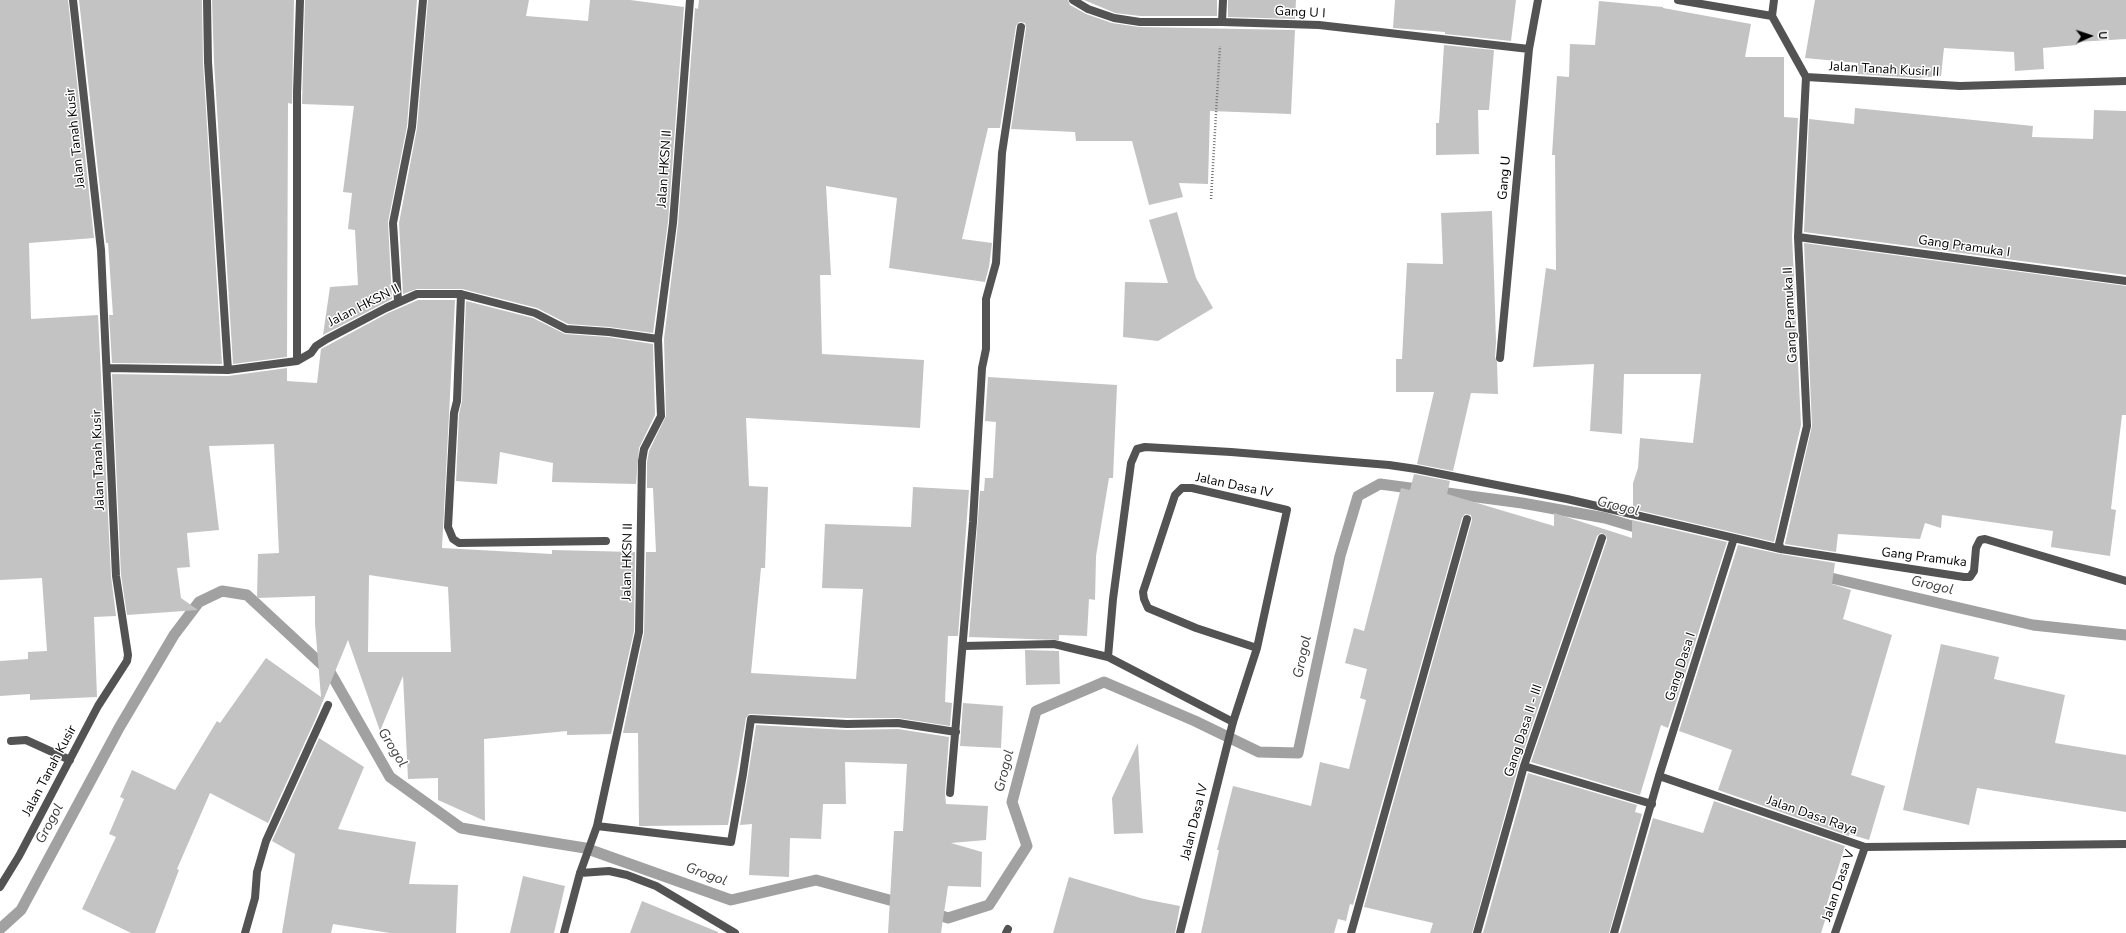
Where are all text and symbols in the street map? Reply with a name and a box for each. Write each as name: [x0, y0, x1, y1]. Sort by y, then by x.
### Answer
street label: Gang U I: [1274, 4, 1326, 22]
north arrow: [2070, 16, 2110, 56]
text: U: [2095, 31, 2110, 40]
street label: Jalan Tanah Kusir II: [1828, 59, 1940, 81]
street label: Jalan Tanah Kusir: [63, 87, 89, 189]
street label: Jalan HKSN II: [655, 130, 675, 208]
street label: Gang U: [1495, 155, 1515, 201]
street label: Gang Pramuka I: [1917, 233, 2011, 261]
street label: Gang Pramuka II: [1781, 267, 1801, 363]
street label: Jalan HKSN II: [326, 281, 402, 331]
street label: Jalan Tanah Kusir: [89, 410, 109, 510]
street label: Jalan Dasa IV: [1194, 470, 1274, 502]
water label: Grogol: [1595, 494, 1641, 520]
street label: Jalan HKSN II: [620, 523, 636, 601]
street label: Gang Pramuka: [1880, 545, 1968, 571]
water label: Grogol: [1909, 573, 1955, 599]
street label: Gang Dasa I: [1663, 631, 1699, 703]
water label: Grogol: [1290, 634, 1316, 680]
street label: Gang Dasa II - III: [1502, 683, 1546, 779]
street label: Jalan Tanah Kusir: [20, 723, 80, 819]
water label: Grogol: [373, 725, 411, 771]
water label: Grogol: [992, 748, 1018, 794]
street label: Jalan Dasa IV: [1178, 782, 1212, 862]
street label: Jalan Dasa Raya: [1765, 793, 1859, 839]
water label: Grogol: [32, 801, 68, 847]
street label: Jalan Dasa V: [1819, 848, 1859, 924]
water label: Grogol: [683, 860, 729, 890]

